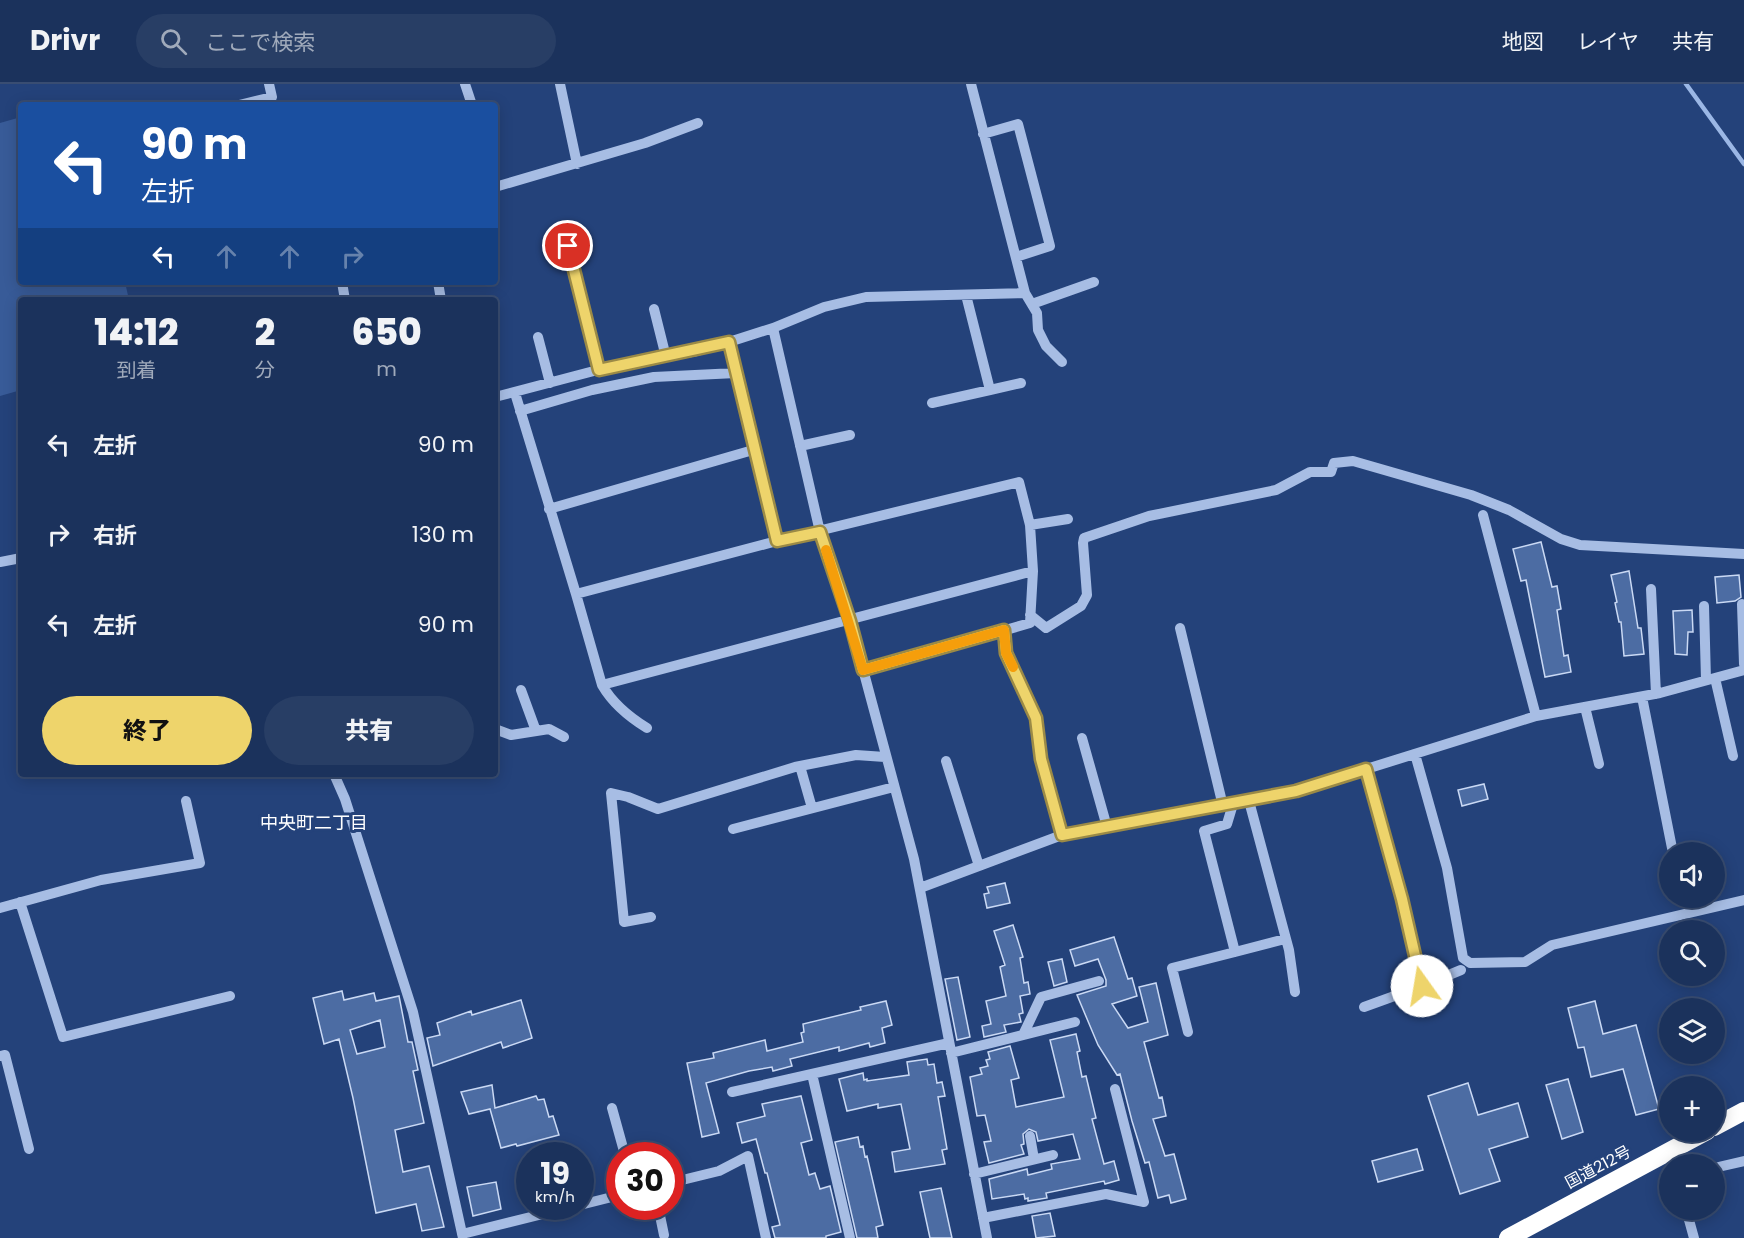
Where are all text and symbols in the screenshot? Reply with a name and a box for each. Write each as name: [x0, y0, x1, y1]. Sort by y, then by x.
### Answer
search box: [136, 14, 556, 68]
text: Drivr: [30, 21, 100, 60]
icon: search: [157, 25, 190, 58]
text: ここで検索: [205, 27, 315, 58]
text: 地図: [1502, 27, 1544, 56]
text: レイヤ: [1577, 27, 1639, 56]
text: 共有: [1672, 27, 1714, 56]
text: 90 m: [141, 115, 248, 174]
icon: left: [42, 126, 120, 204]
text: 左折: [141, 173, 195, 210]
pin: [542, 220, 593, 271]
icon: arrive: [551, 229, 584, 262]
icon: left: [147, 240, 180, 273]
icon: ahead: [210, 240, 243, 273]
icon: ahead: [273, 240, 306, 273]
icon: right: [336, 240, 369, 273]
text: 14:12: [94, 307, 178, 358]
text: 2: [255, 307, 275, 358]
text: 650: [352, 307, 422, 358]
text: m: [376, 355, 397, 383]
text: 到着: [116, 356, 156, 384]
text: 分: [255, 356, 275, 384]
icon: left: [42, 428, 75, 461]
text: 90 m: [418, 429, 474, 460]
text: 左折: [93, 430, 137, 461]
icon: right: [42, 518, 75, 551]
text: 130 m: [412, 519, 474, 550]
text: 右折: [93, 520, 137, 551]
icon: left: [42, 608, 75, 641]
text: 90 m: [418, 609, 474, 640]
text: 左折: [93, 610, 137, 641]
button: 終了: [42, 696, 252, 765]
button: 共有: [264, 696, 474, 765]
district label: 中央町二丁目: [260, 810, 368, 835]
map controls: [1659, 842, 1725, 1220]
button: sound: [1659, 842, 1725, 908]
button: search: [1659, 920, 1725, 986]
position arrow: [1390, 954, 1454, 1018]
button: layers: [1659, 998, 1725, 1064]
button: +: [1659, 1076, 1725, 1142]
street label: 国道212号: [1561, 1140, 1635, 1194]
speed limit sign: 30: [606, 1142, 684, 1220]
text: 19: [540, 1152, 570, 1195]
button: −: [1659, 1154, 1725, 1220]
text: km/h: [535, 1186, 575, 1207]

